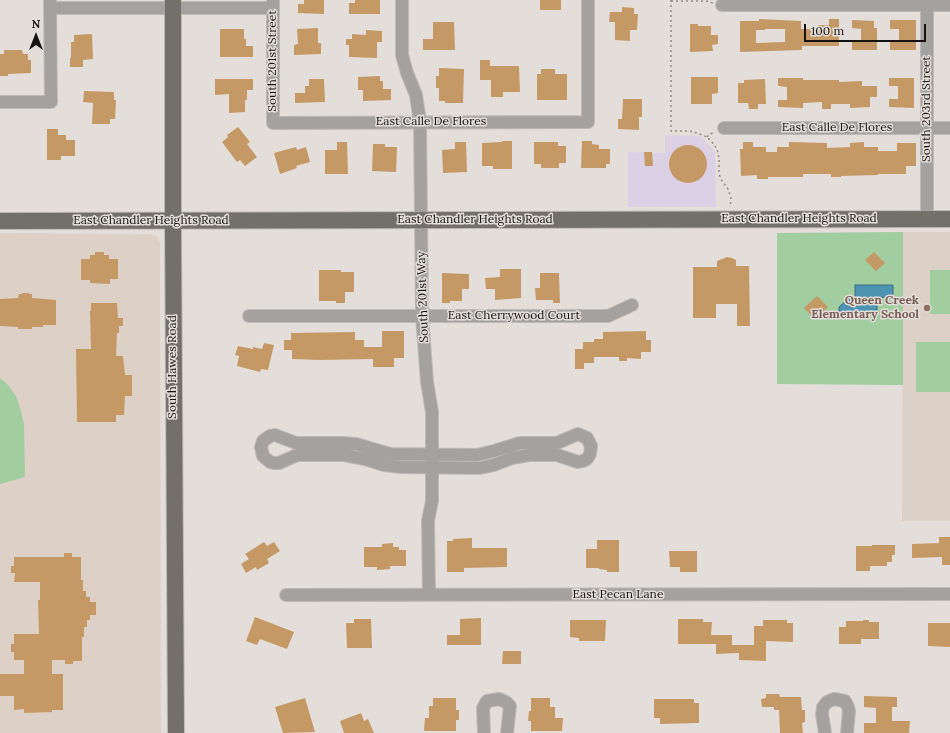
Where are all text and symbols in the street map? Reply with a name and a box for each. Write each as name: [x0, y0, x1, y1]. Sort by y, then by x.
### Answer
street label: South 201st Street: [266, 10, 280, 112]
north arrow: [16, 16, 56, 56]
scale bar: [806, 16, 928, 42]
text: N: [32, 17, 40, 31]
text: 100 m: [811, 23, 844, 38]
street label: South 203rd Street: [920, 56, 934, 162]
street label: East Calle De Flores: [376, 115, 486, 129]
street label: East Calle De Flores: [782, 121, 892, 135]
street label: East Chandler Heights Road: [721, 212, 877, 226]
street label: East Chandler Heights Road: [397, 213, 553, 227]
street label: East Chandler Heights Road: [73, 214, 229, 228]
street label: South 201st Way: [414, 251, 432, 343]
place label: Queen Creek Elementary School: [811, 294, 919, 322]
marker: Queen Creek Elementary School: [922, 303, 932, 313]
street label: East Cherrywood Court: [448, 309, 580, 323]
street label: South Hawes Road: [166, 315, 180, 419]
street label: East Pecan Lane: [573, 588, 663, 602]

